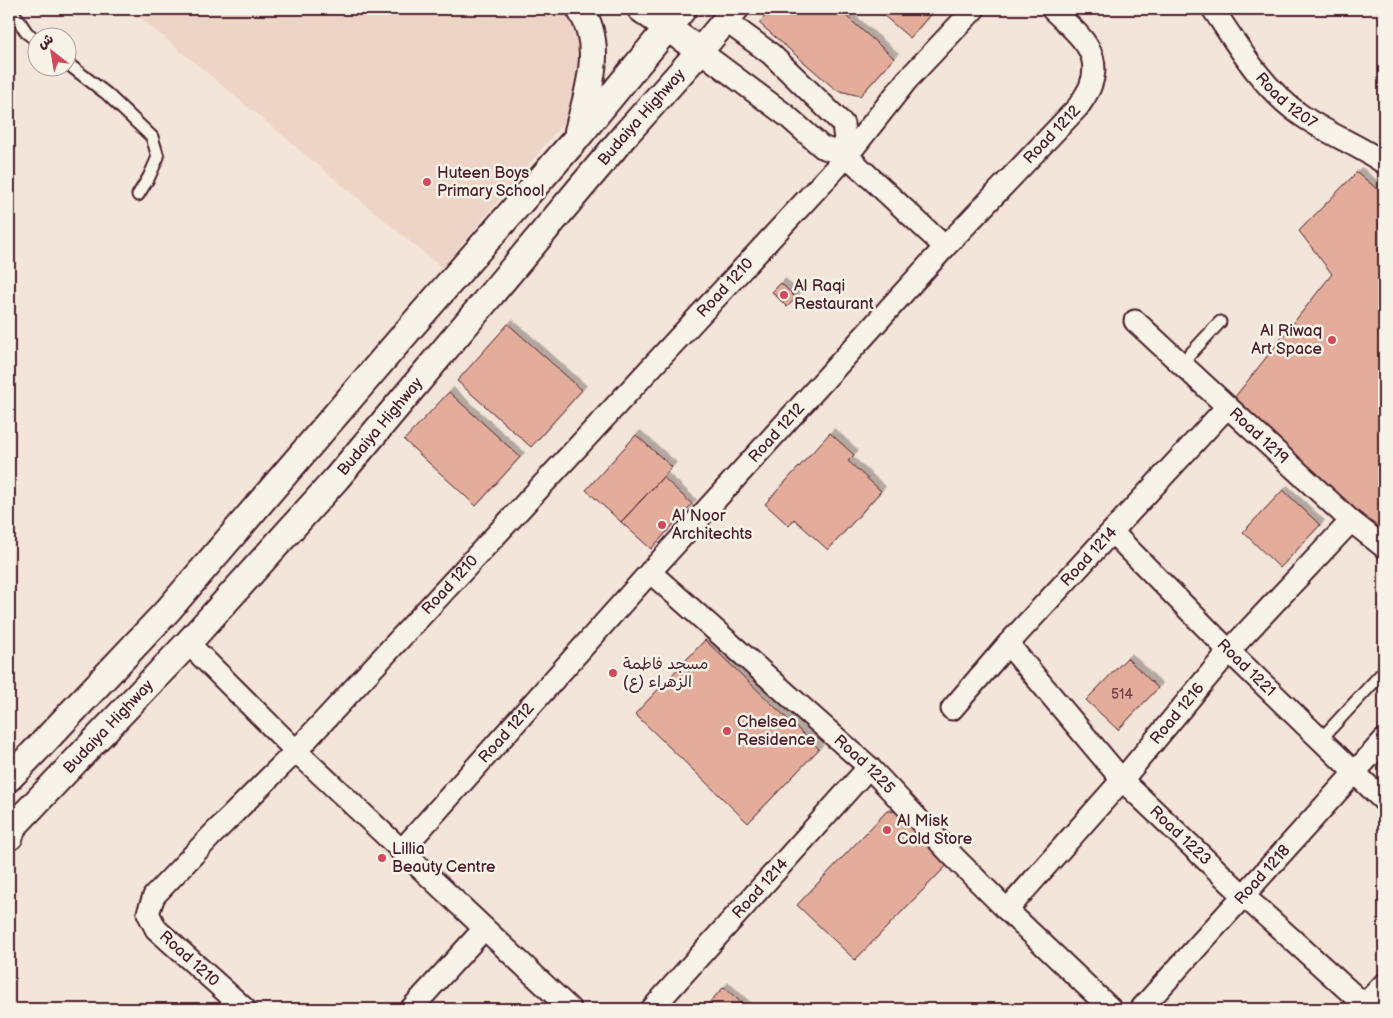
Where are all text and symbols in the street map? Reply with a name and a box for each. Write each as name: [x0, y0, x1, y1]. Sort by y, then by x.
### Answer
north arrow: [28, 28, 78, 78]
text: ش: [35, 30, 57, 53]
street label: Budaiya Highway: [594, 64, 689, 169]
street label: Road 1207: [1251, 69, 1321, 133]
street label: Road 1212: [1019, 101, 1085, 168]
place label: Huteen Boys Primary School: [437, 164, 544, 201]
marker: Huteen Boys Primary School: [421, 176, 433, 188]
street label: Road 1210: [693, 254, 757, 321]
place label: Al Raqi Restaurant: [794, 277, 874, 314]
marker: Al Raqi Restaurant: [778, 289, 790, 301]
place label: Al Riwaq Art Space: [1251, 322, 1323, 359]
marker: Al Riwaq Art Space: [1326, 334, 1338, 346]
street label: Budaiya Highway: [333, 373, 427, 480]
street label: Road 1212: [744, 399, 809, 467]
street label: Road 1219: [1225, 404, 1293, 468]
place label: Al Noor Architechts: [672, 507, 752, 544]
marker: Al Noor Architechts: [656, 519, 668, 531]
street label: Road 1214: [1057, 523, 1121, 590]
street label: Road 1210: [418, 551, 482, 618]
street label: Road 1221: [1213, 635, 1280, 700]
place label: مسجد فاطمة الزهراء (ع): [623, 655, 708, 693]
marker: مسجد فاطمة الزهراء (ع): [607, 667, 619, 679]
street label: Budaiya Highway: [59, 675, 158, 778]
street label: Road 1216: [1146, 679, 1208, 748]
house number: 514: [1111, 686, 1133, 703]
street label: Road 1212: [474, 699, 538, 767]
place label: Chelsea Residence: [737, 713, 816, 750]
marker: Chelsea Residence: [721, 725, 733, 737]
street label: Road 1225: [830, 731, 899, 798]
street label: Road 1223: [1146, 802, 1215, 869]
place label: Al Misk Cold Store: [897, 812, 973, 849]
marker: Al Misk Cold Store: [881, 824, 893, 836]
place label: Lillia Beauty Centre: [392, 840, 496, 877]
street label: Road 1218: [1230, 841, 1294, 909]
marker: Lillia Beauty Centre: [376, 852, 388, 864]
street label: Road 1214: [728, 854, 792, 922]
street label: Road 1210: [155, 927, 223, 991]

